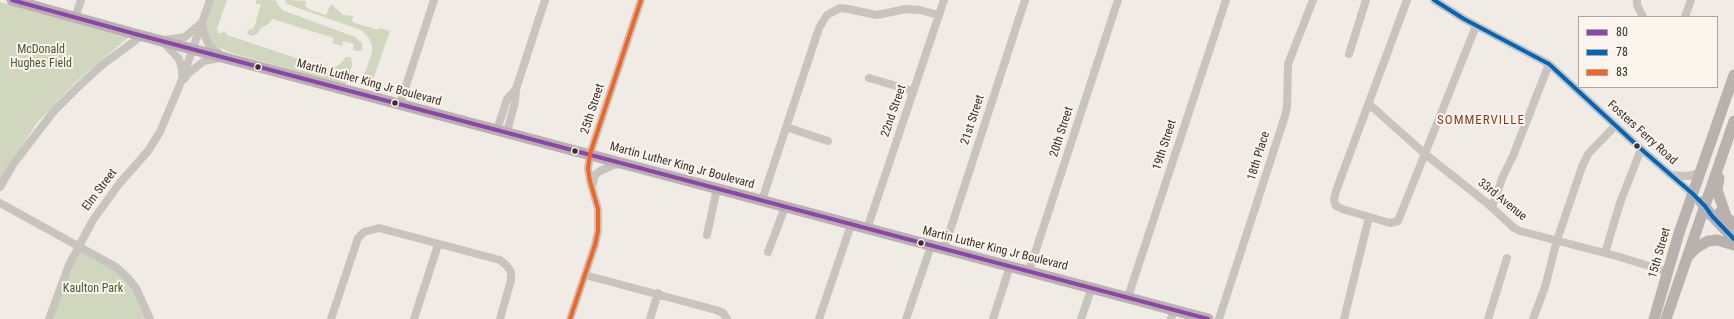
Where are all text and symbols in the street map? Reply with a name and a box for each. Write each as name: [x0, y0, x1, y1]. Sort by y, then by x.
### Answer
legend: [1578, 16, 1718, 88]
text: 80: [1616, 25, 1628, 39]
park label: McDonald Hughes Field: [10, 43, 72, 71]
text: 78: [1616, 45, 1628, 59]
street label: Martin Luther King Jr Boulevard: [295, 57, 443, 109]
unlabelled marker: [253, 62, 263, 72]
text: 83: [1616, 65, 1628, 79]
street label: 25th Street: [578, 82, 608, 136]
street label: 22nd Street: [878, 83, 910, 139]
street label: 21st Street: [958, 93, 988, 147]
unlabelled marker: [390, 98, 400, 108]
street label: Fosters Ferry Road: [1604, 98, 1680, 168]
street label: 20th Street: [1047, 105, 1077, 159]
district label: SOMMERVILLE: [1437, 113, 1525, 129]
street label: 19th Street: [1150, 118, 1180, 172]
street label: 18th Place: [1245, 130, 1273, 182]
street label: Martin Luther King Jr Boulevard: [608, 140, 756, 192]
unlabelled marker: [1632, 141, 1642, 151]
unlabelled marker: [570, 146, 580, 156]
street label: Elm Street: [80, 166, 120, 214]
street label: 33rd Avenue: [1475, 176, 1529, 224]
street label: Martin Luther King Jr Boulevard: [921, 224, 1069, 274]
street label: 15th Street: [1646, 226, 1674, 280]
unlabelled marker: [916, 238, 926, 248]
park label: Kaulton Park: [63, 282, 123, 296]

